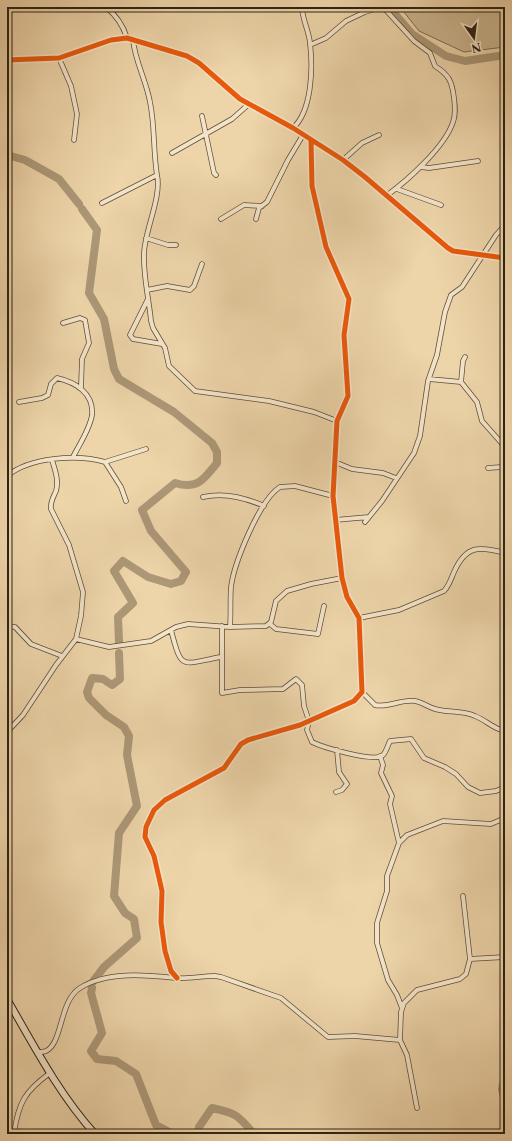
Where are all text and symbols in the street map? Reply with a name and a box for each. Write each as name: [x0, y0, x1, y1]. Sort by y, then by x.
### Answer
north arrow: [454, 18, 494, 58]
text: N: [470, 40, 483, 56]

